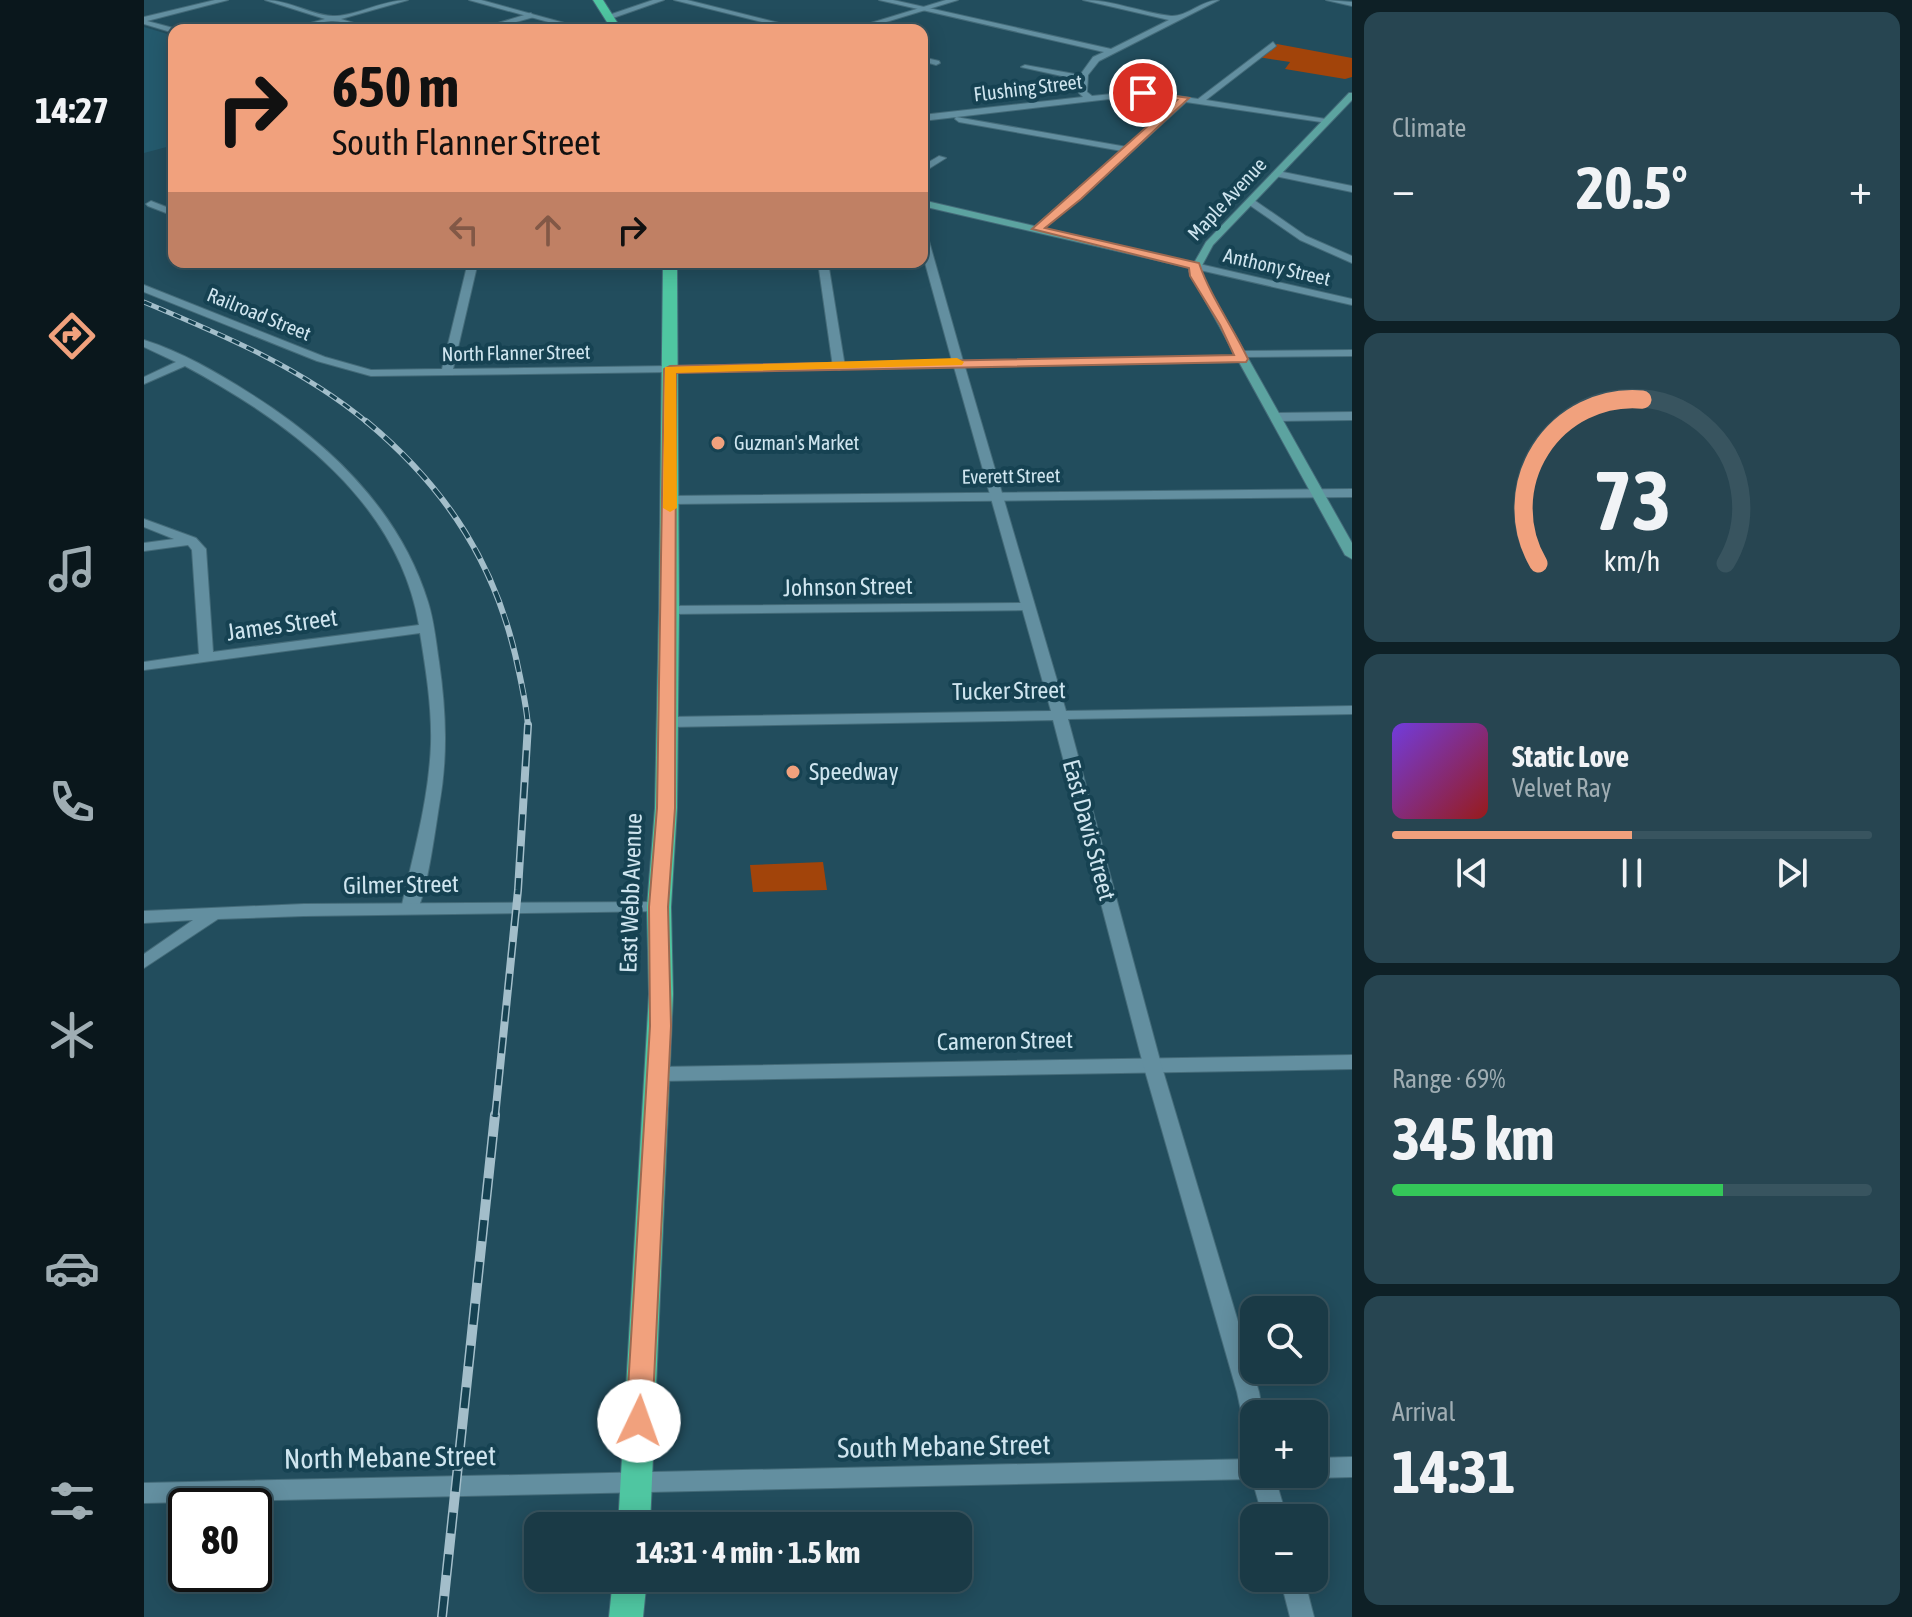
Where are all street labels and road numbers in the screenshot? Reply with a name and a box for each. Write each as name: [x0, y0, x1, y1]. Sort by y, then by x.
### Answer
street label: Flushing Street: [972, 69, 1084, 106]
street label: Maple Avenue: [1183, 153, 1271, 245]
street label: Anthony Street: [1221, 243, 1333, 290]
street label: Railroad Street: [204, 282, 315, 345]
street label: North Flanner Street: [441, 340, 591, 365]
street label: Everett Street: [961, 463, 1061, 488]
street label: Johnson Street: [783, 572, 913, 601]
street label: James Street: [225, 603, 339, 646]
street label: Tucker Street: [952, 676, 1066, 705]
street label: East Davis Street: [1058, 757, 1121, 903]
street label: East Webb Avenue: [614, 813, 647, 973]
street label: Gilmer Street: [343, 870, 459, 899]
street label: Cameron Street: [937, 1026, 1073, 1055]
street label: South Mebane Street: [837, 1428, 1051, 1464]
street label: North Mebane Street: [284, 1439, 496, 1475]

